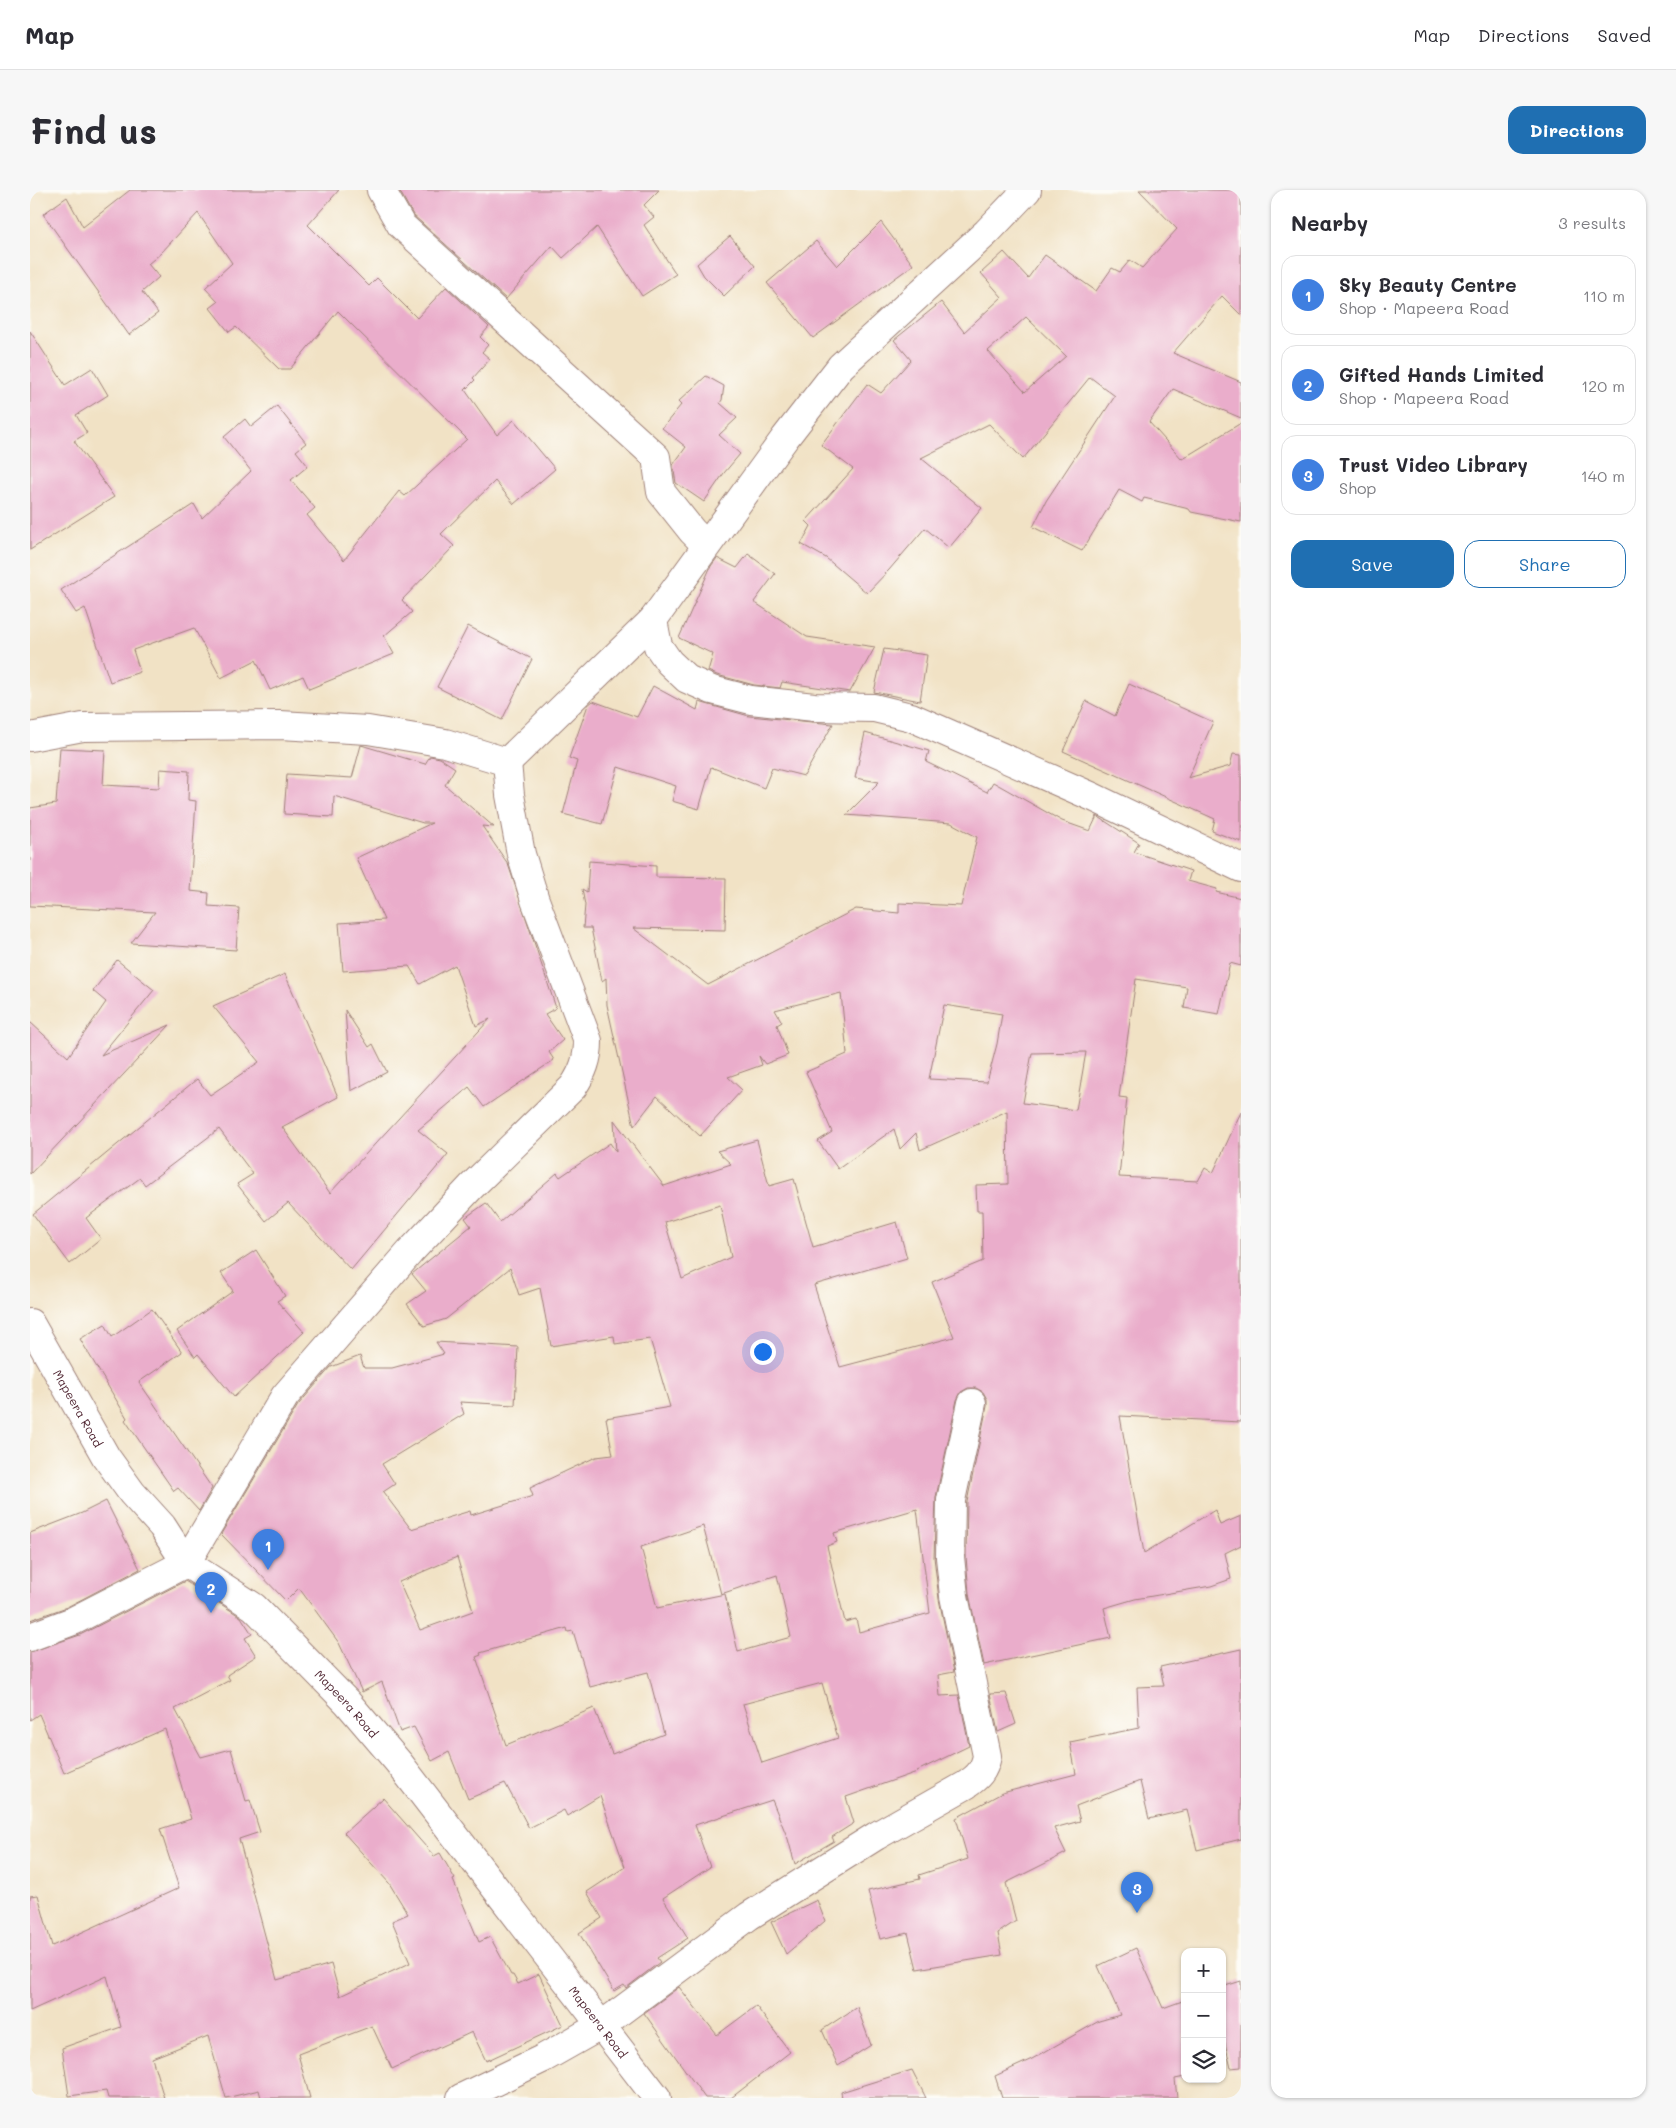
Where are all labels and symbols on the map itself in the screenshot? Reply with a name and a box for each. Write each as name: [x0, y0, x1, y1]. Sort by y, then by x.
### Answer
your location: [750, 1339, 776, 1365]
street label: Mapeera Road: [50, 1367, 107, 1450]
pin: 1: [252, 1529, 284, 1570]
pin: 2: [195, 1572, 227, 1613]
street label: Mapeera Road: [312, 1666, 382, 1741]
pin: 3: [1121, 1872, 1153, 1913]
street label: Mapeera Road: [566, 1983, 631, 2061]

